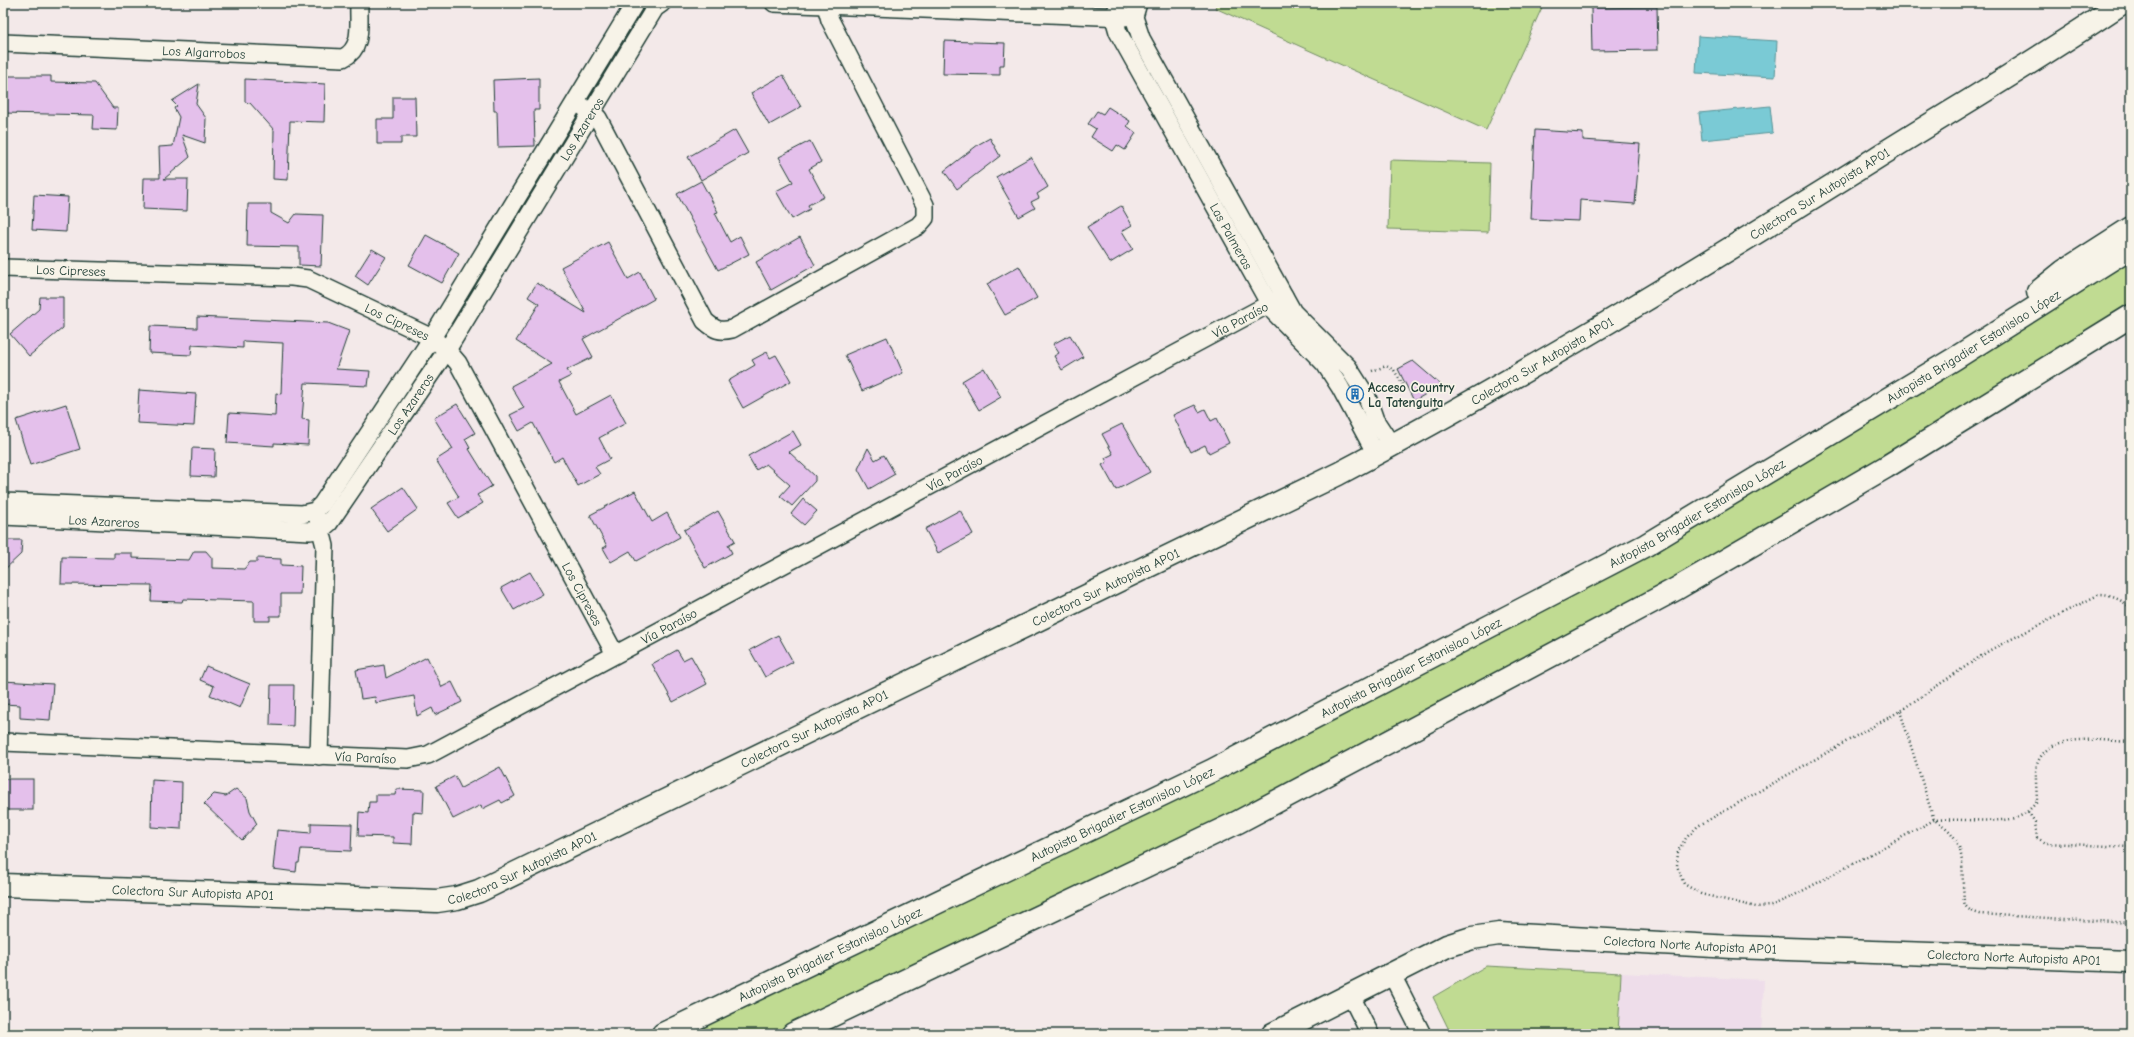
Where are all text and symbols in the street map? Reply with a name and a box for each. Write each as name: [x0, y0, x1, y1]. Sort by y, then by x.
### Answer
street label: Los Algarrobos: [162, 43, 246, 62]
street label: Los Azareros: [557, 95, 607, 163]
street label: Colectora Sur Autopista AP01: [1747, 144, 1893, 243]
street label: Las Palmeras: [1207, 201, 1256, 272]
street label: Los Cipreses: [36, 262, 106, 279]
street label: Autopista Brigadier Estanislao López: [1884, 287, 2063, 406]
street label: Vía Paraíso: [1210, 299, 1271, 341]
street label: Los Cipreses: [362, 300, 432, 344]
street label: Colectora Sur Autopista AP01: [1468, 314, 1616, 408]
street label: Los Azareros: [384, 371, 437, 438]
place label: Acceso Country La Tatenguita: [1368, 380, 1454, 410]
building icon: Acceso Country La Tatenguita: [1345, 384, 1365, 404]
street label: Vía Paraíso: [924, 452, 985, 494]
street label: Autopista Brigadier Estanislao López: [1606, 456, 1788, 571]
street label: Los Azareros: [68, 512, 140, 531]
street label: Colectora Sur Autopista AP01: [1029, 545, 1182, 629]
street label: Los Cipreses: [559, 560, 605, 628]
street label: Vía Paraíso: [638, 605, 700, 647]
street label: Autopista Brigadier Estanislao López: [1318, 614, 1504, 721]
street label: Colectora Sur Autopista AP01: [738, 687, 890, 771]
street label: Vía Paraíso: [335, 749, 397, 767]
street label: Autopista Brigadier Estanislao López: [1028, 764, 1217, 865]
street label: Colectora Sur Autopista AP01: [446, 828, 599, 907]
street label: Colectora Sur Autopista AP01: [112, 882, 274, 903]
street label: Autopista Brigadier Estanislao López: [736, 904, 925, 1005]
street label: Colectora Norte Autopista AP01: [1603, 933, 1777, 957]
street label: Colectora Norte Autopista AP01: [1927, 947, 2101, 968]

